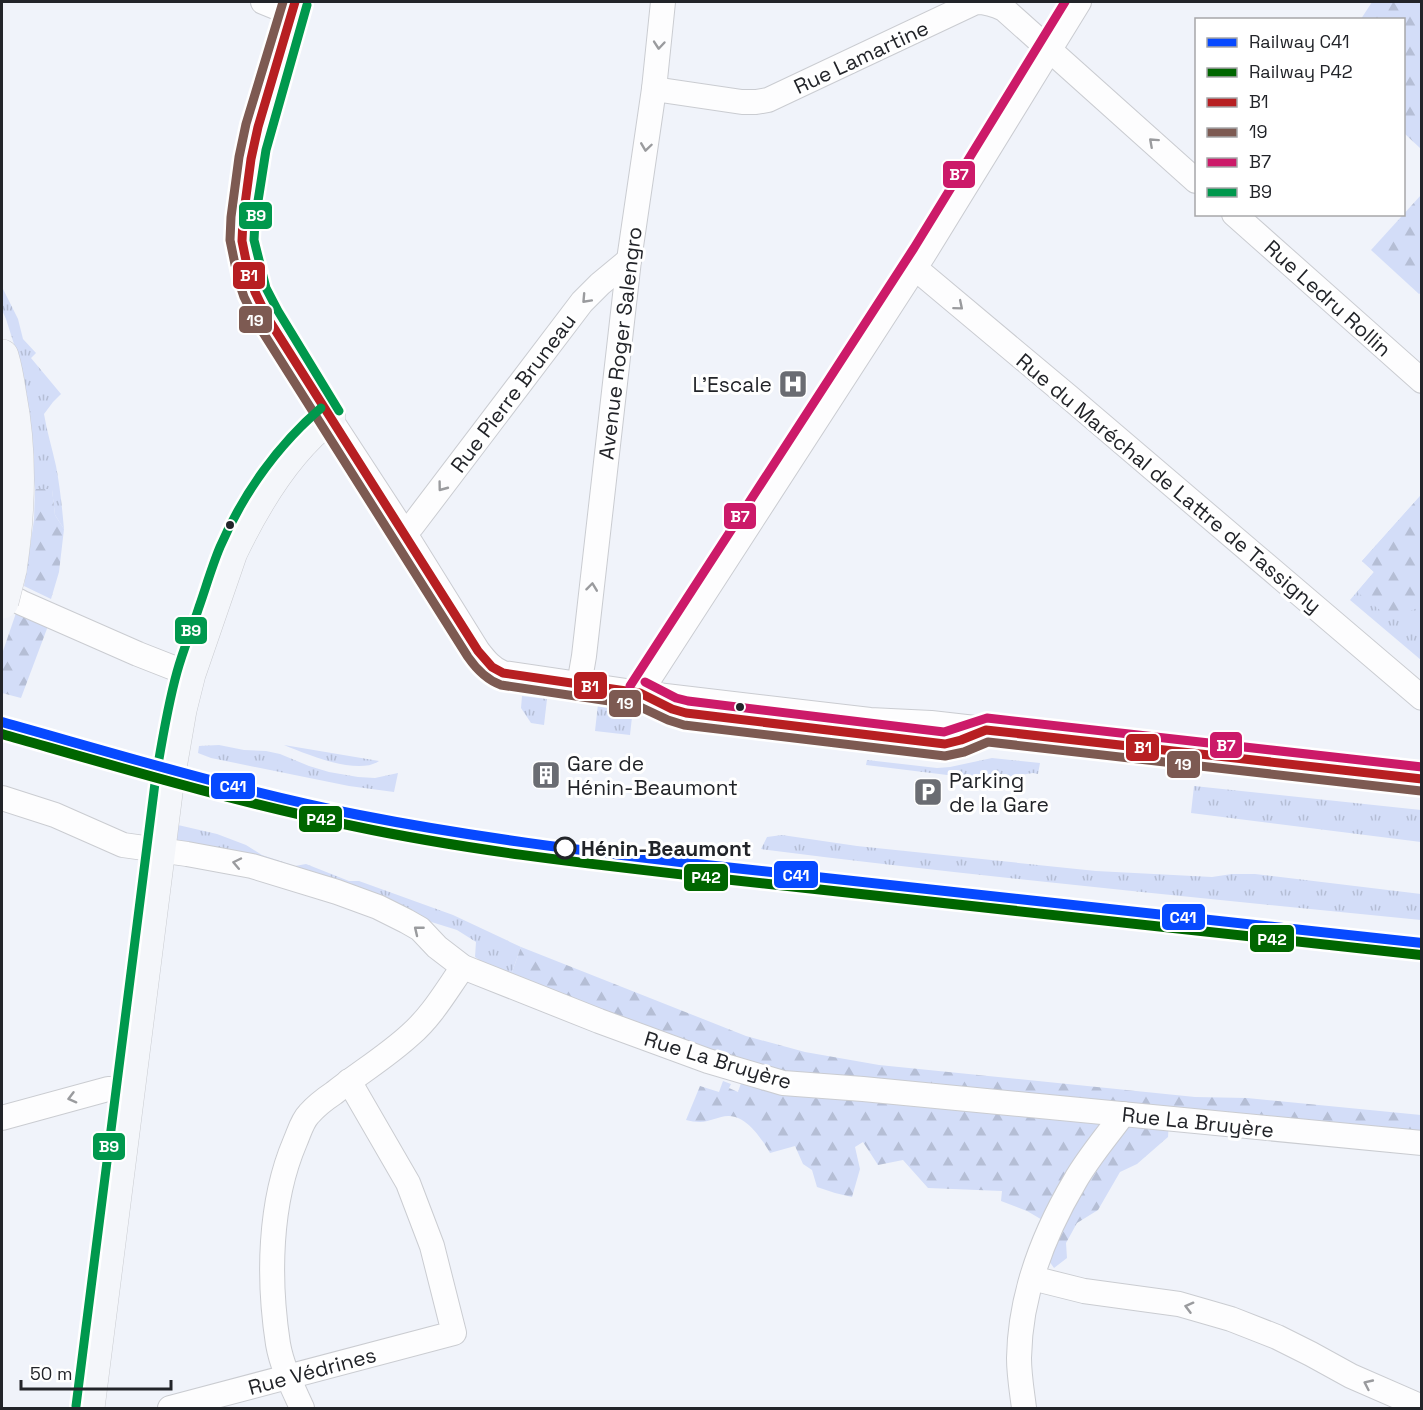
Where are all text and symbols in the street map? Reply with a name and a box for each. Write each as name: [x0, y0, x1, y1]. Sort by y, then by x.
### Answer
street label: Rue Lamartine: [789, 14, 933, 100]
legend: [1195, 18, 1405, 216]
text: Railway C41: [1249, 30, 1349, 53]
one-way arrow: [653, 41, 666, 50]
text: Railway P42: [1249, 60, 1352, 83]
text: B1: [1249, 90, 1268, 113]
text: 19: [1249, 120, 1268, 143]
one-way arrow: [1149, 138, 1160, 149]
one-way arrow: [640, 143, 652, 152]
text: B7: [1249, 150, 1271, 173]
line badge: B7: [942, 160, 976, 189]
text: B7: [949, 164, 969, 185]
text: B9: [1249, 180, 1272, 203]
line badge: B9: [238, 201, 273, 230]
text: B9: [246, 205, 266, 226]
street label: Avenue Roger Salengro: [592, 225, 648, 461]
street label: Rue Ledru Rollin: [1259, 234, 1397, 362]
line badge: B1: [232, 261, 266, 290]
text: B1: [240, 265, 258, 286]
one-way arrow: [582, 292, 593, 303]
one-way arrow: [952, 299, 963, 310]
line badge: 19: [238, 305, 273, 334]
street label: Rue Pierre Bruneau: [444, 308, 582, 478]
text: 19: [246, 310, 264, 331]
street label: Rue du Maréchal de Lattre de Tassigny: [1011, 347, 1327, 619]
hospital icon: L'Escale: [777, 368, 809, 400]
place label: L'Escale: [692, 371, 772, 398]
one-way arrow: [438, 480, 449, 491]
line badge: B7: [723, 502, 757, 530]
text: B7: [730, 506, 750, 527]
unlabelled marker: [224, 519, 236, 531]
one-way arrow: [585, 582, 597, 592]
line badge: B9: [174, 616, 208, 645]
text: B9: [181, 620, 201, 641]
line badge: B1: [573, 671, 608, 700]
text: B1: [581, 676, 599, 697]
line badge: 19: [608, 689, 642, 718]
text: 19: [616, 693, 634, 714]
unlabelled marker: [734, 701, 746, 713]
line badge: B7: [1209, 731, 1243, 759]
line badge: B1: [1125, 733, 1160, 762]
text: B7: [1216, 735, 1236, 756]
text: B1: [1134, 737, 1152, 758]
place label: Gare de Hénin-Beaumont: [567, 750, 738, 801]
line badge: 19: [1166, 750, 1201, 779]
text: 19: [1174, 754, 1192, 775]
building icon: Gare de Hénin-Beaumont: [530, 759, 562, 791]
place label: Parking de la Gare: [949, 767, 1049, 818]
line badge: C41: [210, 772, 256, 800]
text: C41: [219, 776, 247, 797]
parking icon: Parking de la Gare: [912, 776, 944, 808]
line badge: P42: [298, 805, 343, 833]
text: P42: [306, 809, 336, 830]
place label: Hénin-Beaumont: [581, 835, 751, 862]
marker: Hénin-Beaumont: [554, 837, 576, 859]
one-way arrow: [232, 857, 242, 870]
line badge: C41: [773, 860, 819, 889]
line badge: P42: [683, 863, 729, 892]
text: C41: [782, 865, 810, 886]
text: P42: [691, 867, 721, 888]
line badge: C41: [1161, 903, 1206, 931]
text: C41: [1169, 907, 1197, 928]
line badge: P42: [1249, 924, 1295, 953]
one-way arrow: [414, 926, 425, 937]
text: P42: [1257, 929, 1287, 950]
street label: Rue La Bruyère: [641, 1025, 795, 1095]
one-way arrow: [67, 1091, 77, 1104]
street label: Rue La Bruyère: [1121, 1101, 1275, 1143]
line badge: B9: [92, 1132, 126, 1161]
text: B9: [99, 1136, 119, 1157]
one-way arrow: [1184, 1302, 1195, 1314]
street label: Rue Védrines: [245, 1341, 379, 1401]
scale bar: [21, 1353, 171, 1391]
text: 50 m: [30, 1362, 72, 1385]
one-way arrow: [1363, 1379, 1374, 1391]

